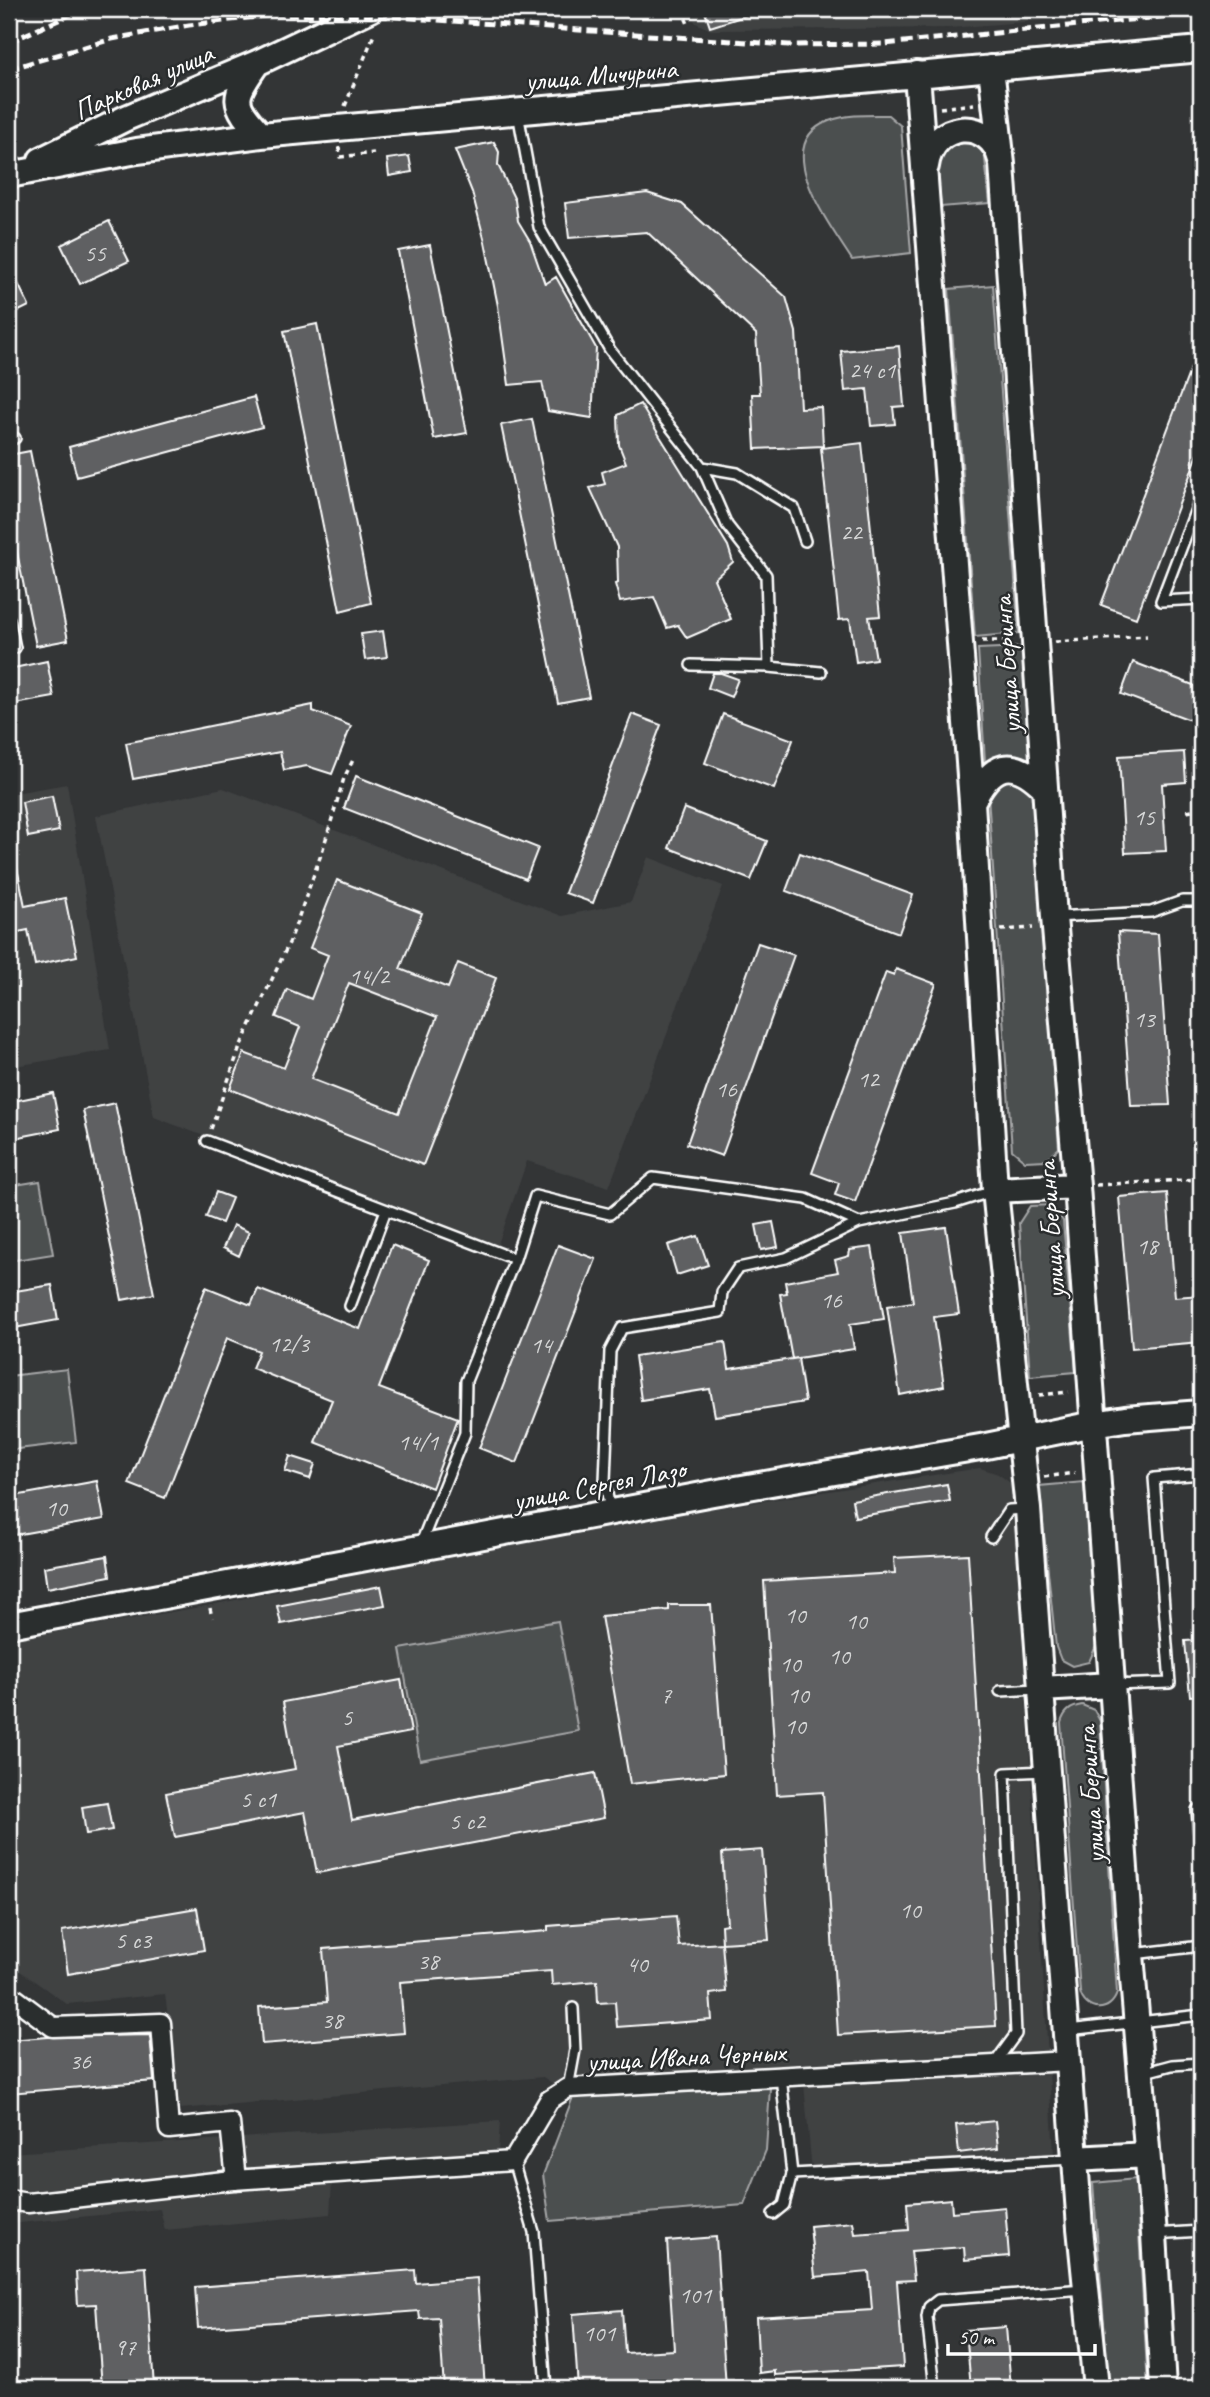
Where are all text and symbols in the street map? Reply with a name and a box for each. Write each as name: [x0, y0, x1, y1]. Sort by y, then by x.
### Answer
street label: Парковая улица: [68, 34, 220, 128]
street label: улица Мичурина: [522, 50, 680, 99]
house number: 55: [84, 238, 107, 268]
house number: 24 с1: [849, 355, 897, 385]
house number: 22: [840, 517, 864, 547]
street label: улица Беринга: [984, 593, 1029, 737]
house number: 15: [1133, 802, 1156, 832]
house number: 14/2: [349, 961, 391, 991]
house number: 13: [1133, 1004, 1157, 1034]
house number: 12: [857, 1064, 881, 1094]
house number: 16: [715, 1074, 738, 1104]
street label: улица Беринга: [1028, 1158, 1073, 1302]
house number: 18: [1136, 1231, 1160, 1261]
house number: 16: [820, 1285, 843, 1315]
house number: 12/3: [269, 1329, 311, 1359]
house number: 14: [530, 1330, 554, 1360]
house number: 14/1: [398, 1427, 439, 1457]
street label: улица Сергея Лазо: [508, 1450, 691, 1519]
house number: 10: [45, 1493, 69, 1523]
house number: 10: [784, 1600, 808, 1630]
house number: 10: [845, 1606, 869, 1636]
house number: 10: [828, 1641, 852, 1671]
house number: 10: [779, 1649, 803, 1679]
house number: 7: [661, 1680, 673, 1710]
house number: 10: [787, 1680, 811, 1710]
house number: 5: [342, 1702, 354, 1732]
house number: 10: [784, 1711, 808, 1741]
street label: улица Беринга: [1068, 1723, 1113, 1867]
house number: 5 с1: [240, 1784, 277, 1814]
house number: 5 с2: [449, 1806, 487, 1836]
house number: 10: [899, 1895, 923, 1925]
house number: 5 с3: [115, 1925, 153, 1955]
house number: 38: [417, 1946, 441, 1976]
house number: 40: [626, 1949, 650, 1979]
house number: 38: [321, 2005, 345, 2035]
street label: улица Ивана Черных: [584, 2034, 789, 2079]
house number: 36: [69, 2046, 92, 2076]
house number: 101: [679, 2280, 712, 2310]
scale bar: [948, 2313, 1094, 2357]
house number: 101: [583, 2318, 616, 2348]
text: 50 m: [958, 2324, 996, 2350]
house number: 97: [114, 2332, 137, 2362]

